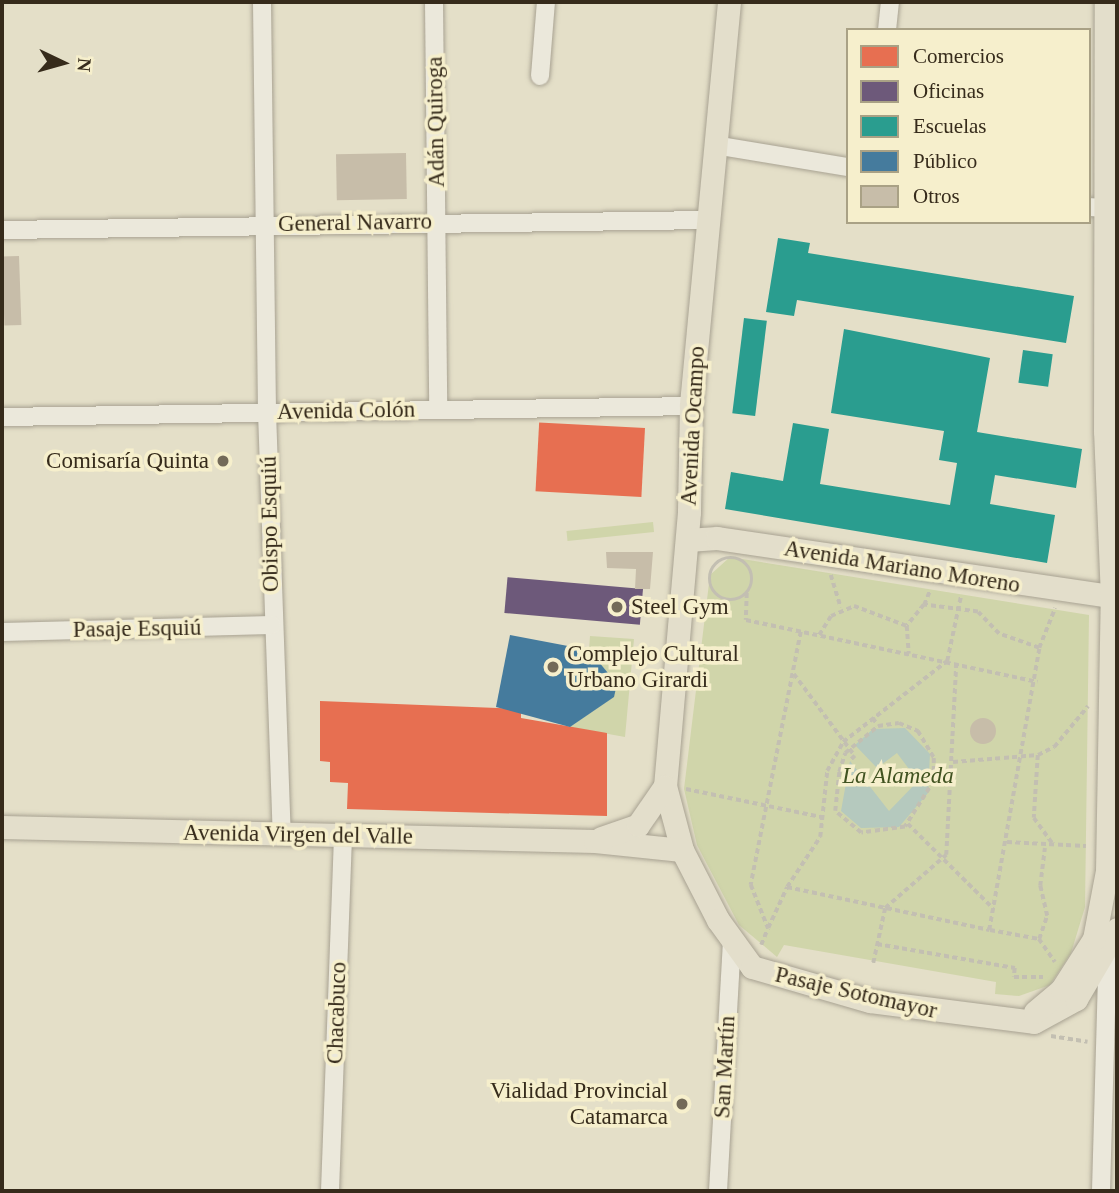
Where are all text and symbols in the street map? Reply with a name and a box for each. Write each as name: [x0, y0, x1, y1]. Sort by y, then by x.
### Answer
north arrow: [28, 28, 98, 98]
legend: [846, 28, 1091, 224]
text: Comercios: [913, 44, 1004, 68]
street label: Adán Quiroga: [421, 56, 451, 188]
text: N: [73, 57, 95, 73]
text: Oficinas: [913, 79, 984, 103]
text: Escuelas: [913, 114, 986, 138]
text: Público: [913, 149, 977, 173]
text: Otros: [913, 184, 960, 208]
street label: General Navarro: [278, 208, 432, 238]
street label: Avenida Ocampo: [675, 345, 711, 507]
street label: Avenida Colón: [277, 396, 415, 426]
place label: Comisaría Quinta: [46, 447, 209, 475]
marker: Comisaría Quinta: [215, 453, 231, 469]
street label: Obispo Esquiú: [255, 456, 285, 592]
street label: Avenida Mariano Moreno: [782, 535, 1022, 599]
place label: Steel Gym: [631, 593, 729, 621]
marker: Steel Gym: [609, 599, 625, 615]
street label: Pasaje Esquiú: [73, 614, 201, 644]
place label: Complejo Cultural Urbano Girardi: [567, 640, 739, 694]
marker: Complejo Cultural Urbano Girardi: [545, 659, 561, 675]
park label: La Alameda: [842, 762, 954, 790]
street label: Avenida Virgen del Valle: [182, 819, 414, 851]
street label: Chacabuco: [321, 961, 353, 1065]
street label: Pasaje Sotomayor: [772, 961, 940, 1025]
street label: San Martín: [709, 1015, 741, 1119]
place label: Vialidad Provincial Catamarca: [490, 1077, 668, 1131]
marker: Vialidad Provincial Catamarca: [674, 1096, 690, 1112]

